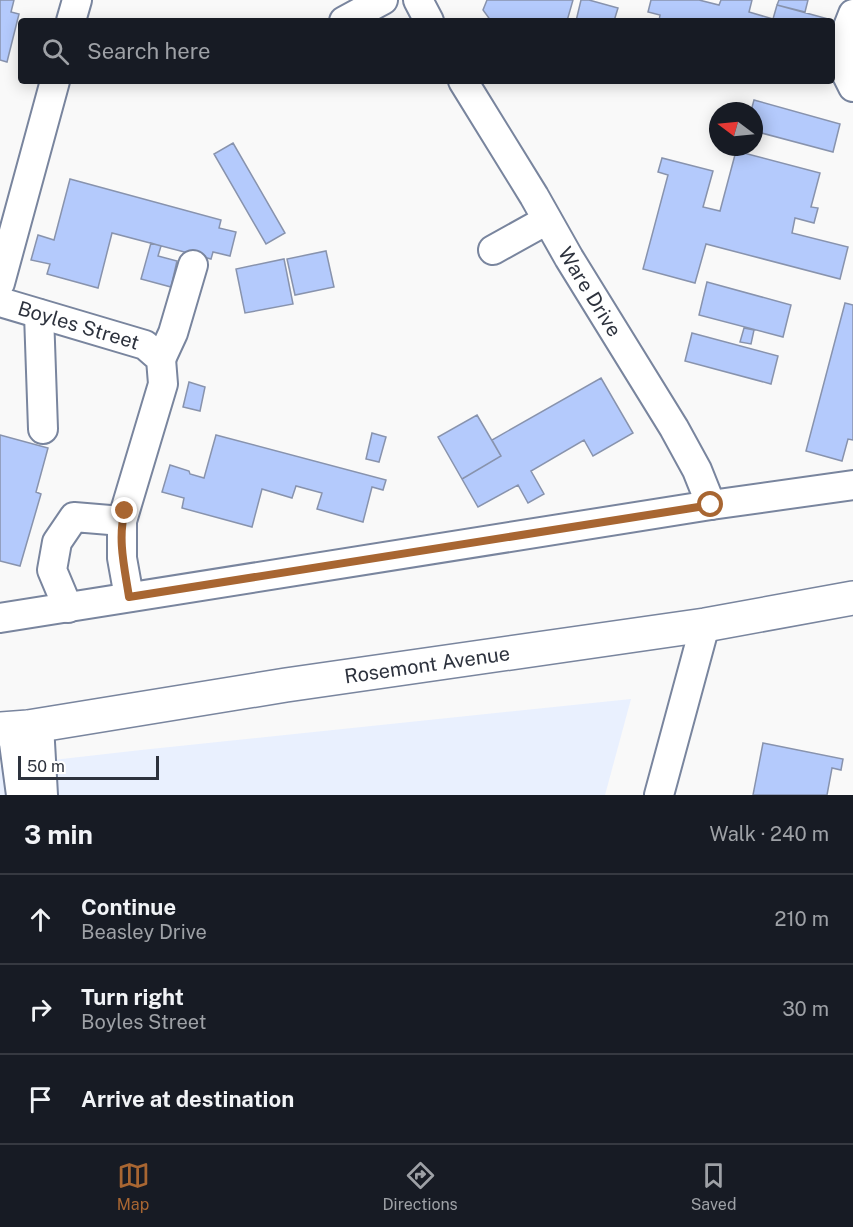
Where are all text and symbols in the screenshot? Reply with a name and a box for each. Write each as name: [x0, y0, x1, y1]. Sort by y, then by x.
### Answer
search box: [18, 18, 835, 84]
icon: search: [39, 35, 72, 68]
text: Search here: [87, 38, 211, 64]
north arrow: [709, 102, 763, 156]
street label: Ware Drive: [553, 243, 627, 341]
street label: Boyles Street: [15, 296, 142, 355]
route start: [697, 491, 723, 517]
route end: [111, 497, 137, 523]
street label: Rosemont Avenue: [343, 641, 511, 689]
scale bar: [18, 753, 159, 780]
text: 50 m: [27, 757, 65, 776]
text: 3 min: [24, 819, 93, 850]
text: Walk · 240 m: [709, 822, 829, 846]
text: Continue: [81, 894, 176, 920]
icon: ahead: [24, 903, 57, 936]
text: 210 m: [775, 907, 829, 931]
text: Beasley Drive: [81, 920, 207, 944]
text: Turn right: [81, 984, 184, 1010]
icon: right: [24, 993, 57, 1026]
text: 30 m: [782, 997, 829, 1021]
text: Boyles Street: [81, 1010, 207, 1034]
icon: arrive: [24, 1083, 57, 1116]
text: Arrive at destination: [81, 1086, 294, 1112]
tab: Map: [117, 1159, 150, 1214]
tab: Directions: [383, 1159, 458, 1214]
tab: Saved: [691, 1159, 736, 1214]

